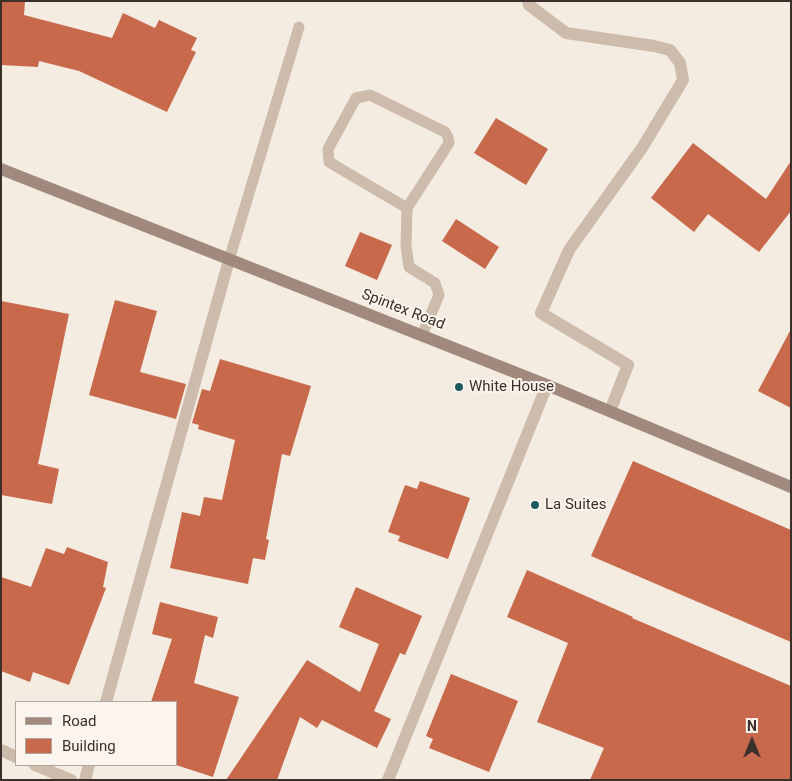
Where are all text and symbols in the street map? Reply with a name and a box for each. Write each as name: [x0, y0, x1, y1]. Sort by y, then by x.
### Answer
street label: Spintex Road: [359, 286, 447, 334]
place label: White House: [469, 378, 554, 396]
marker: White House: [453, 381, 465, 393]
place label: La Suites: [545, 496, 606, 514]
marker: La Suites: [529, 499, 541, 511]
legend: [15, 701, 178, 766]
text: Road: [62, 712, 96, 730]
north arrow: [727, 716, 777, 766]
text: N: [747, 718, 757, 734]
text: Building: [62, 737, 116, 755]

